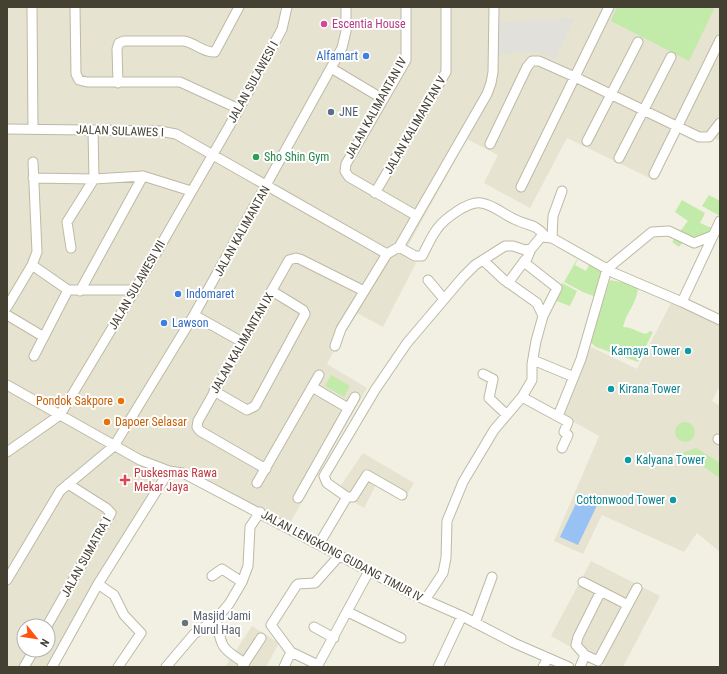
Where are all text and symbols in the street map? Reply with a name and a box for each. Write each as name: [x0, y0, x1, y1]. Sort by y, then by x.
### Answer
place label: Escentia House: [332, 17, 406, 31]
marker: Escentia House: [319, 19, 329, 29]
street label: JALAN SULAWESI I: [225, 39, 281, 125]
place label: Alfamart: [316, 49, 358, 63]
marker: Alfamart: [361, 51, 371, 61]
street label: JALAN KALIMANTAN IV: [342, 55, 410, 161]
street label: JALAN KALIMANTAN V: [381, 73, 449, 176]
place label: JNE: [339, 105, 358, 119]
marker: JNE: [326, 107, 336, 117]
street label: JALAN SULAWES I: [76, 122, 164, 140]
place label: Sho Shin Gym: [264, 150, 329, 164]
marker: Sho Shin Gym: [251, 152, 261, 162]
street label: JALAN KALIMANTAN: [211, 183, 273, 279]
street label: JALAN SULAWESI VII: [106, 238, 168, 332]
place label: Indomaret: [186, 287, 235, 301]
marker: Indomaret: [173, 289, 183, 299]
street label: JALAN KALIMANTAN IX: [208, 290, 277, 396]
place label: Lawson: [172, 316, 209, 330]
marker: Lawson: [159, 318, 169, 328]
place label: Kamaya Tower: [611, 344, 680, 358]
marker: Kamaya Tower: [683, 346, 693, 356]
place label: Kirana Tower: [619, 382, 681, 396]
marker: Kirana Tower: [606, 384, 616, 394]
place label: Pondok Sakpore: [36, 394, 113, 408]
marker: Pondok Sakpore: [116, 396, 126, 406]
place label: Dapoer Selasar: [115, 415, 187, 429]
marker: Dapoer Selasar: [102, 417, 112, 427]
place label: Kalyana Tower: [636, 453, 705, 467]
marker: Kalyana Tower: [623, 455, 633, 465]
place label: Puskesmas Rawa Mekar Jaya: [134, 466, 217, 494]
marker: Puskesmas Rawa Mekar Jaya: [119, 474, 131, 486]
place label: Cottonwood Tower: [576, 493, 665, 507]
marker: Cottonwood Tower: [668, 495, 678, 505]
street label: JALAN LENGKONG GUDANG TIMUR IV: [259, 507, 425, 605]
street label: JALAN SUMATRA I: [58, 515, 114, 599]
place label: Masjid Jami Nurul Haq: [193, 609, 251, 637]
north arrow: [16, 618, 56, 658]
marker: Masjid Jami Nurul Haq: [180, 618, 190, 628]
text: N: [37, 637, 52, 649]

